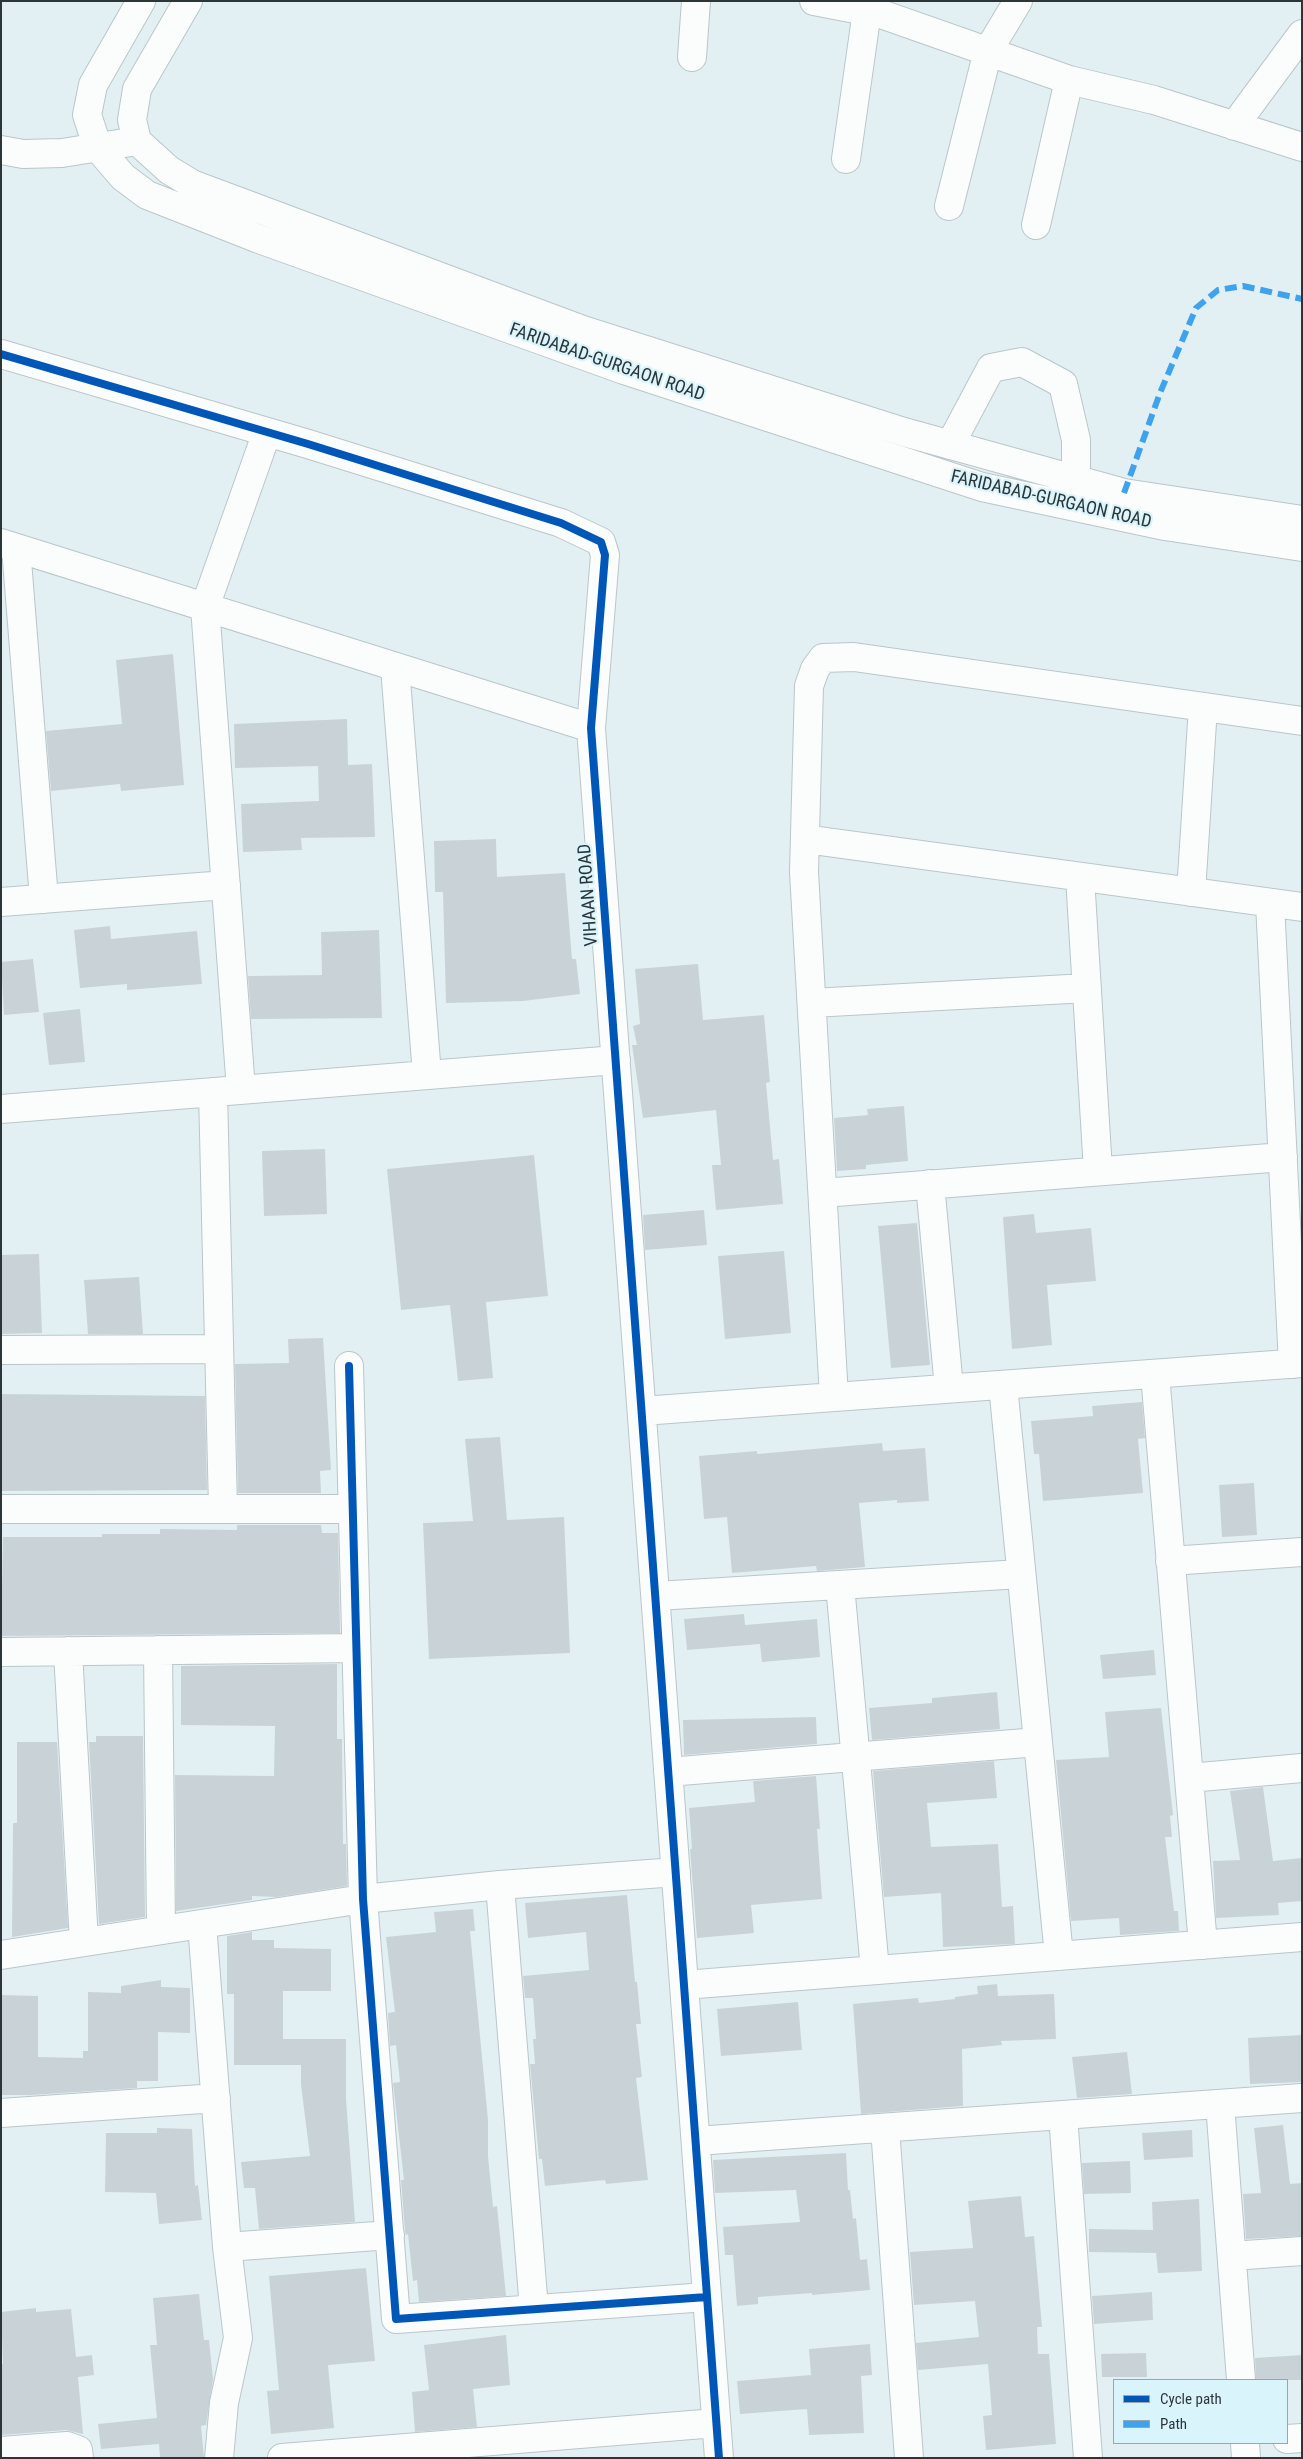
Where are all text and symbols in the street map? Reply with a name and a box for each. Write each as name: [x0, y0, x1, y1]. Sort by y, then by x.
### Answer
street label: FARIDABAD-GURGAON ROAD: [506, 319, 708, 407]
street label: FARIDABAD-GURGAON ROAD: [949, 466, 1153, 534]
street label: VIHAAN ROAD: [575, 843, 603, 947]
legend: [1113, 2379, 1288, 2444]
text: Cycle path: [1160, 2390, 1222, 2408]
text: Path: [1160, 2415, 1187, 2433]

